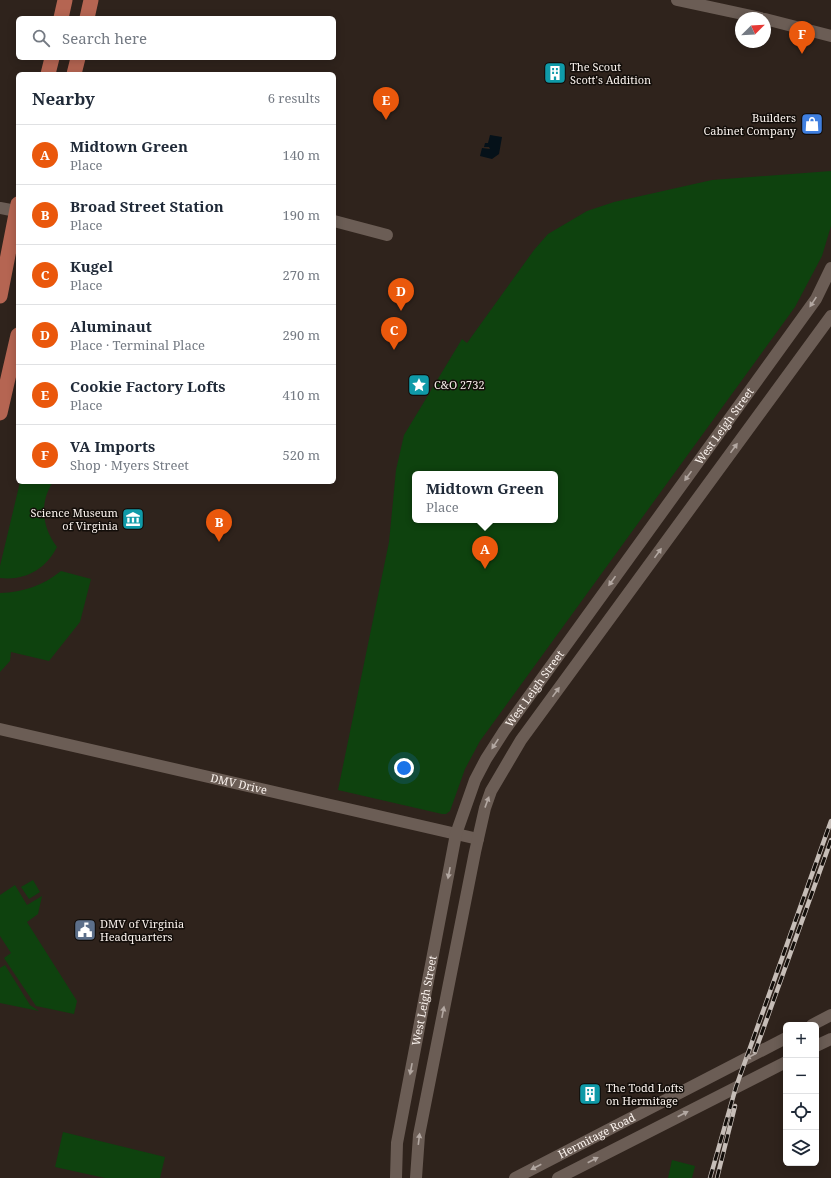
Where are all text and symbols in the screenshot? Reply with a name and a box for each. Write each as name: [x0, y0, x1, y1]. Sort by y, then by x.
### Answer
north arrow: [735, 12, 771, 48]
search box: [16, 16, 336, 60]
pin: F: [789, 21, 815, 54]
icon: search: [30, 27, 52, 49]
text: Search here: [62, 28, 147, 48]
place label: The Scout Scott's Addition: [570, 59, 651, 87]
building icon: The Scout Scott's Addition: [542, 60, 568, 86]
text: Nearby: [32, 87, 95, 110]
pin: E: [373, 87, 399, 120]
text: 6 results: [268, 89, 320, 107]
place label: Builders Cabinet Company: [704, 110, 797, 138]
shop icon: Builders Cabinet Company: [799, 111, 825, 137]
text: Midtown Green: [70, 136, 188, 156]
text: A: [40, 146, 50, 164]
text: 140 m: [283, 146, 320, 164]
text: Place: [70, 156, 103, 174]
text: Broad Street Station: [70, 196, 224, 216]
text: B: [41, 206, 49, 224]
text: 190 m: [283, 206, 320, 224]
text: Place: [70, 216, 103, 234]
text: Kugel: [70, 256, 113, 276]
text: C: [41, 266, 49, 284]
text: 270 m: [283, 266, 320, 284]
text: Place: [70, 276, 103, 294]
pin: D: [388, 278, 414, 311]
one-way arrow: [809, 297, 817, 308]
text: Aluminaut: [70, 316, 152, 336]
pin: C: [381, 317, 407, 350]
text: D: [40, 326, 50, 344]
text: 290 m: [283, 326, 320, 344]
text: Place · Terminal Place: [70, 336, 205, 354]
place icon: C&O 2732: [406, 372, 432, 398]
text: Cookie Factory Lofts: [70, 376, 226, 396]
place label: C&O 2732: [434, 377, 485, 392]
street label: West Leigh Street: [691, 384, 757, 467]
text: E: [41, 386, 49, 404]
text: 410 m: [283, 386, 320, 404]
text: Place: [70, 396, 103, 414]
text: VA Imports: [70, 436, 155, 456]
one-way arrow: [730, 443, 738, 453]
text: F: [41, 446, 49, 464]
text: 520 m: [283, 446, 320, 464]
text: Shop · Myers Street: [70, 456, 189, 474]
popup: [412, 471, 558, 523]
one-way arrow: [684, 471, 692, 481]
text: Midtown Green: [426, 478, 544, 498]
text: Place: [426, 498, 459, 516]
place label: Science Museum of Virginia: [30, 505, 119, 533]
museum icon: Science Museum of Virginia: [120, 506, 146, 532]
pin: B: [206, 509, 232, 542]
pin: A: [472, 536, 498, 569]
one-way arrow: [654, 548, 662, 558]
one-way arrow: [608, 576, 616, 587]
street label: West Leigh Street: [501, 647, 567, 730]
one-way arrow: [552, 687, 560, 697]
one-way arrow: [492, 738, 499, 750]
your location: [394, 758, 414, 778]
street label: DMV Drive: [209, 770, 269, 797]
one-way arrow: [485, 795, 491, 807]
one-way arrow: [446, 867, 452, 879]
place label: DMV of Virginia Headquarters: [100, 916, 184, 944]
public building icon: DMV of Virginia Headquarters: [72, 917, 98, 943]
street label: West Leigh Street: [408, 954, 440, 1047]
one-way arrow: [441, 1005, 447, 1018]
map controls: [783, 1022, 819, 1166]
button: +: [783, 1022, 819, 1058]
one-way arrow: [745, 1053, 757, 1059]
button: −: [783, 1058, 819, 1094]
one-way arrow: [408, 1063, 414, 1075]
place label: The Todd Lofts on Hermitage: [606, 1080, 684, 1108]
building icon: The Todd Lofts on Hermitage: [577, 1081, 603, 1107]
button: locate: [783, 1094, 819, 1130]
street label: Hermitage Road: [555, 1109, 638, 1162]
one-way arrow: [678, 1111, 689, 1117]
button: layers: [783, 1130, 819, 1166]
one-way arrow: [415, 1133, 422, 1145]
one-way arrow: [587, 1157, 599, 1163]
one-way arrow: [531, 1164, 542, 1170]

